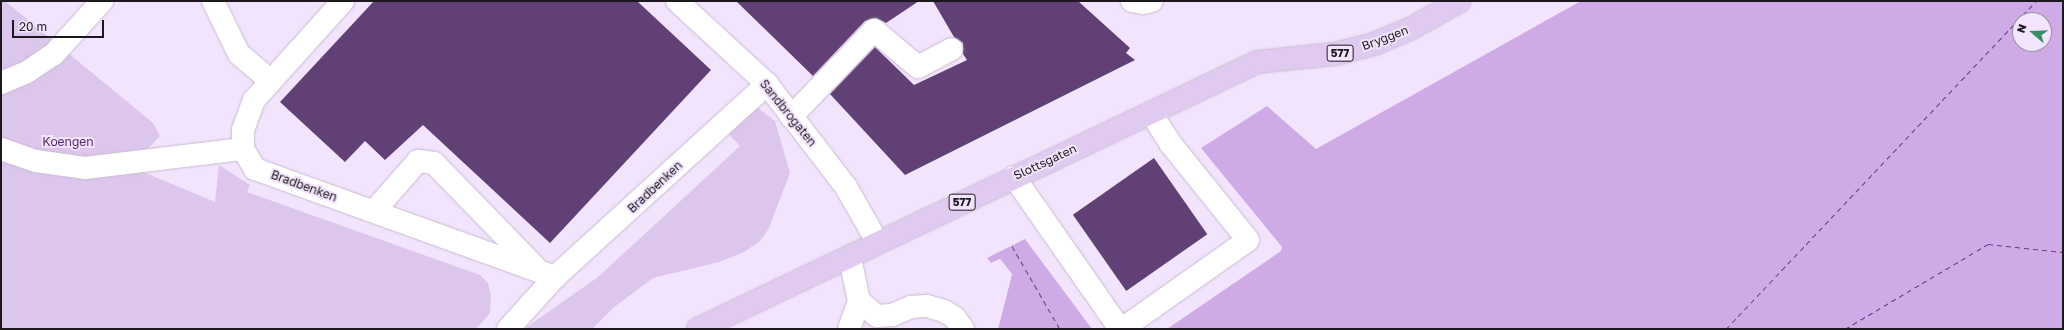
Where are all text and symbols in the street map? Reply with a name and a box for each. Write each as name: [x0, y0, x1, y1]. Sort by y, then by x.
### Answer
scale bar: [14, 12, 106, 38]
north arrow: [2012, 12, 2052, 52]
text: 20 m: [19, 19, 47, 34]
text: N: [2014, 22, 2029, 34]
street label: Bryggen: [1360, 23, 1410, 53]
road number: 577: [1326, 44, 1354, 62]
street label: Sandbrogaten: [757, 77, 819, 149]
park label: Koengen: [42, 135, 94, 149]
street label: Slottsgaten: [1011, 141, 1079, 183]
street label: Bradbenken: [625, 158, 685, 216]
street label: Bradbenken: [269, 167, 339, 205]
road number: 577: [948, 193, 976, 211]

